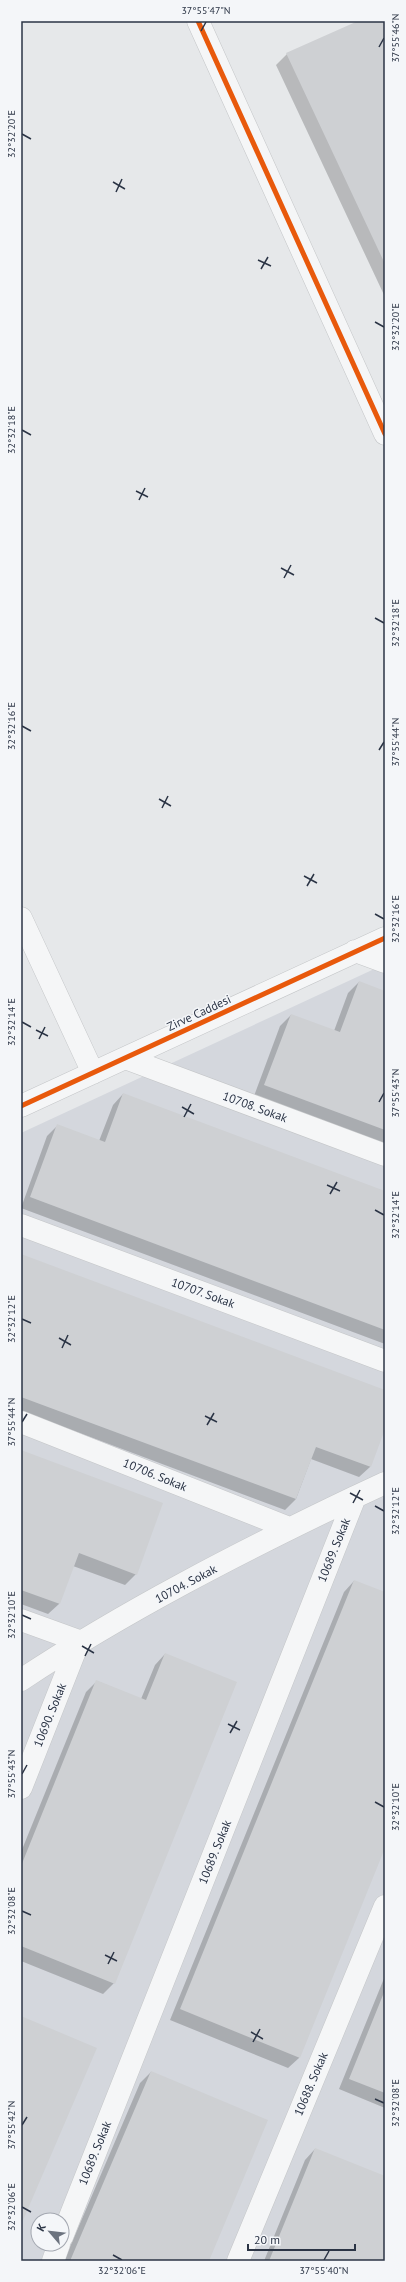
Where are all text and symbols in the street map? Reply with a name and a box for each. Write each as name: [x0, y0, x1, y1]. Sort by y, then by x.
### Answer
text: 37°55'47"N: [181, 4, 231, 17]
text: 37°55'46"N: [389, 13, 402, 63]
text: 32°32'20"E: [5, 110, 18, 158]
text: 32°32'20"E: [389, 303, 402, 351]
text: 32°32'18"E: [5, 406, 18, 454]
text: 32°32'18"E: [389, 599, 402, 647]
text: 32°32'16"E: [5, 702, 18, 750]
text: 37°55'44"N: [389, 717, 402, 767]
text: 32°32'16"E: [389, 895, 402, 943]
street label: Zirve Caddesi: [165, 991, 233, 1034]
text: 32°32'14"E: [5, 998, 18, 1046]
text: 37°55'43"N: [389, 1068, 402, 1118]
street label: 10708. Sokak: [221, 1088, 290, 1125]
text: 32°32'14"E: [389, 1191, 402, 1239]
street label: 10707. Sokak: [169, 1274, 237, 1311]
text: 32°32'12"E: [5, 1295, 18, 1343]
text: 37°55'44"N: [5, 1397, 18, 1447]
street label: 10706. Sokak: [121, 1455, 190, 1494]
text: 32°32'12"E: [389, 1487, 402, 1535]
street label: 10689. Sokak: [314, 1515, 353, 1584]
street label: 10704. Sokak: [152, 1561, 219, 1606]
text: 32°32'10"E: [5, 1591, 18, 1639]
street label: 10690. Sokak: [30, 1680, 69, 1749]
text: 37°55'43"N: [5, 1749, 18, 1799]
text: 32°32'10"E: [389, 1783, 402, 1831]
street label: 10689. Sokak: [195, 1817, 234, 1886]
text: 32°32'08"E: [5, 1887, 18, 1935]
street label: 10688. Sokak: [290, 2049, 331, 2118]
text: 32°32'08"E: [389, 2079, 402, 2127]
text: 37°55'42"N: [5, 2100, 18, 2150]
street label: 10689. Sokak: [75, 2118, 114, 2187]
text: 32°32'06"E: [5, 2183, 18, 2231]
north arrow: [30, 2212, 70, 2252]
text: K: [33, 2221, 49, 2234]
scale bar: [248, 2226, 355, 2252]
text: 20 m: [254, 2232, 280, 2247]
text: 32°32'06"E: [98, 2264, 146, 2277]
text: 37°55'40"N: [299, 2264, 349, 2277]

